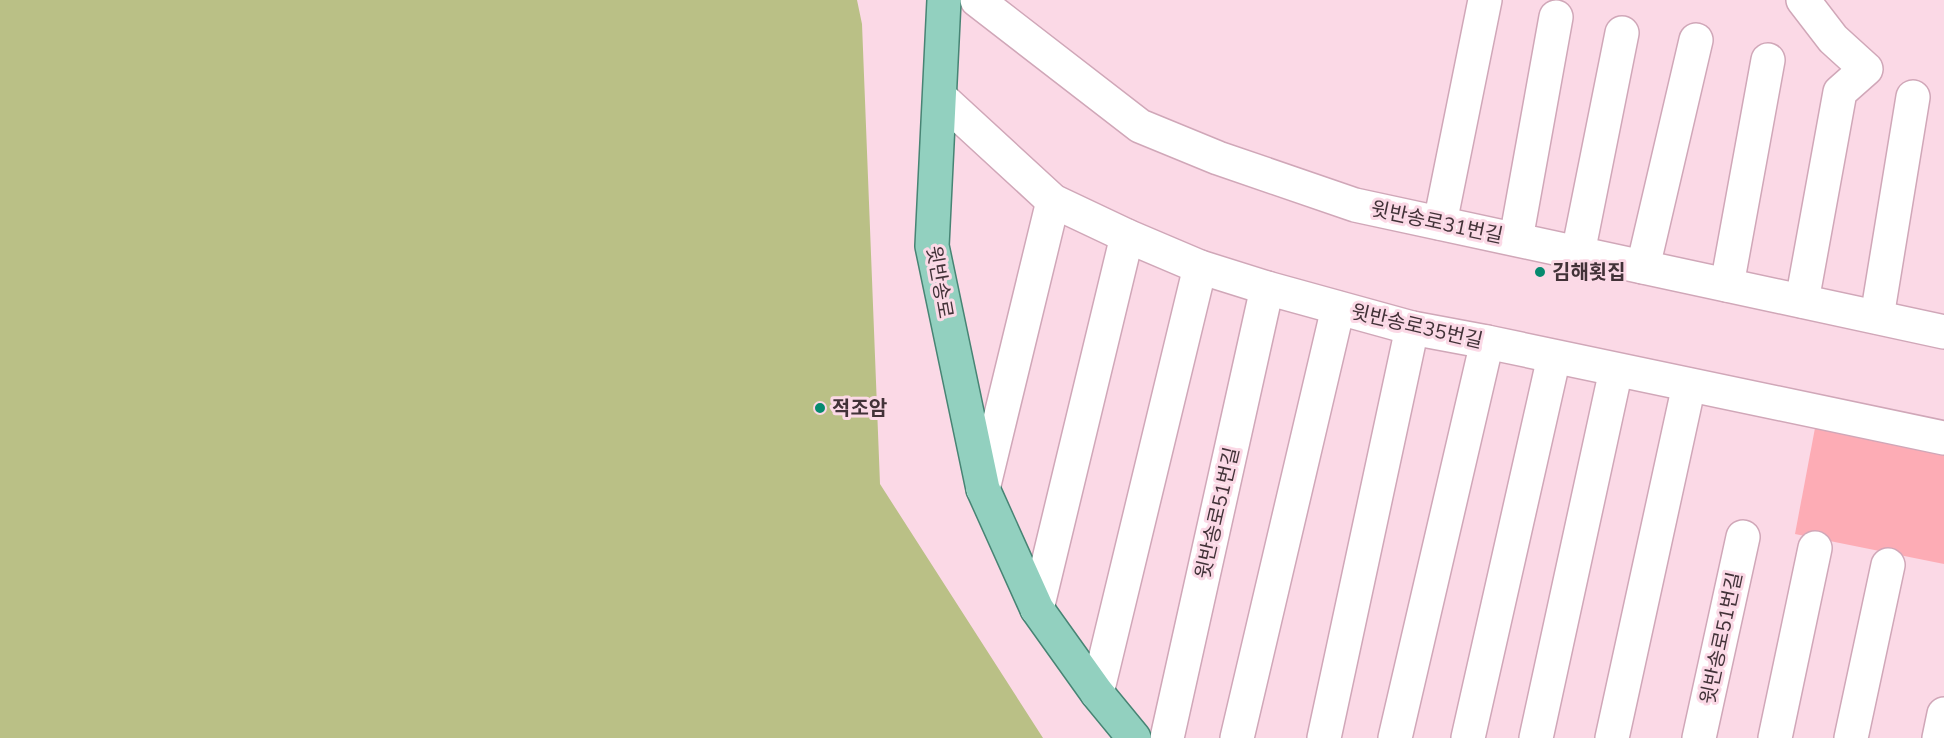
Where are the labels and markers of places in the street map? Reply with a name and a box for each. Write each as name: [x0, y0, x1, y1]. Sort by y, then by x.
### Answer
place label: 김해횟집: [1552, 259, 1626, 286]
marker: 김해횟집: [1533, 265, 1547, 279]
place label: 적조암: [832, 395, 888, 422]
marker: 적조암: [813, 401, 827, 415]

